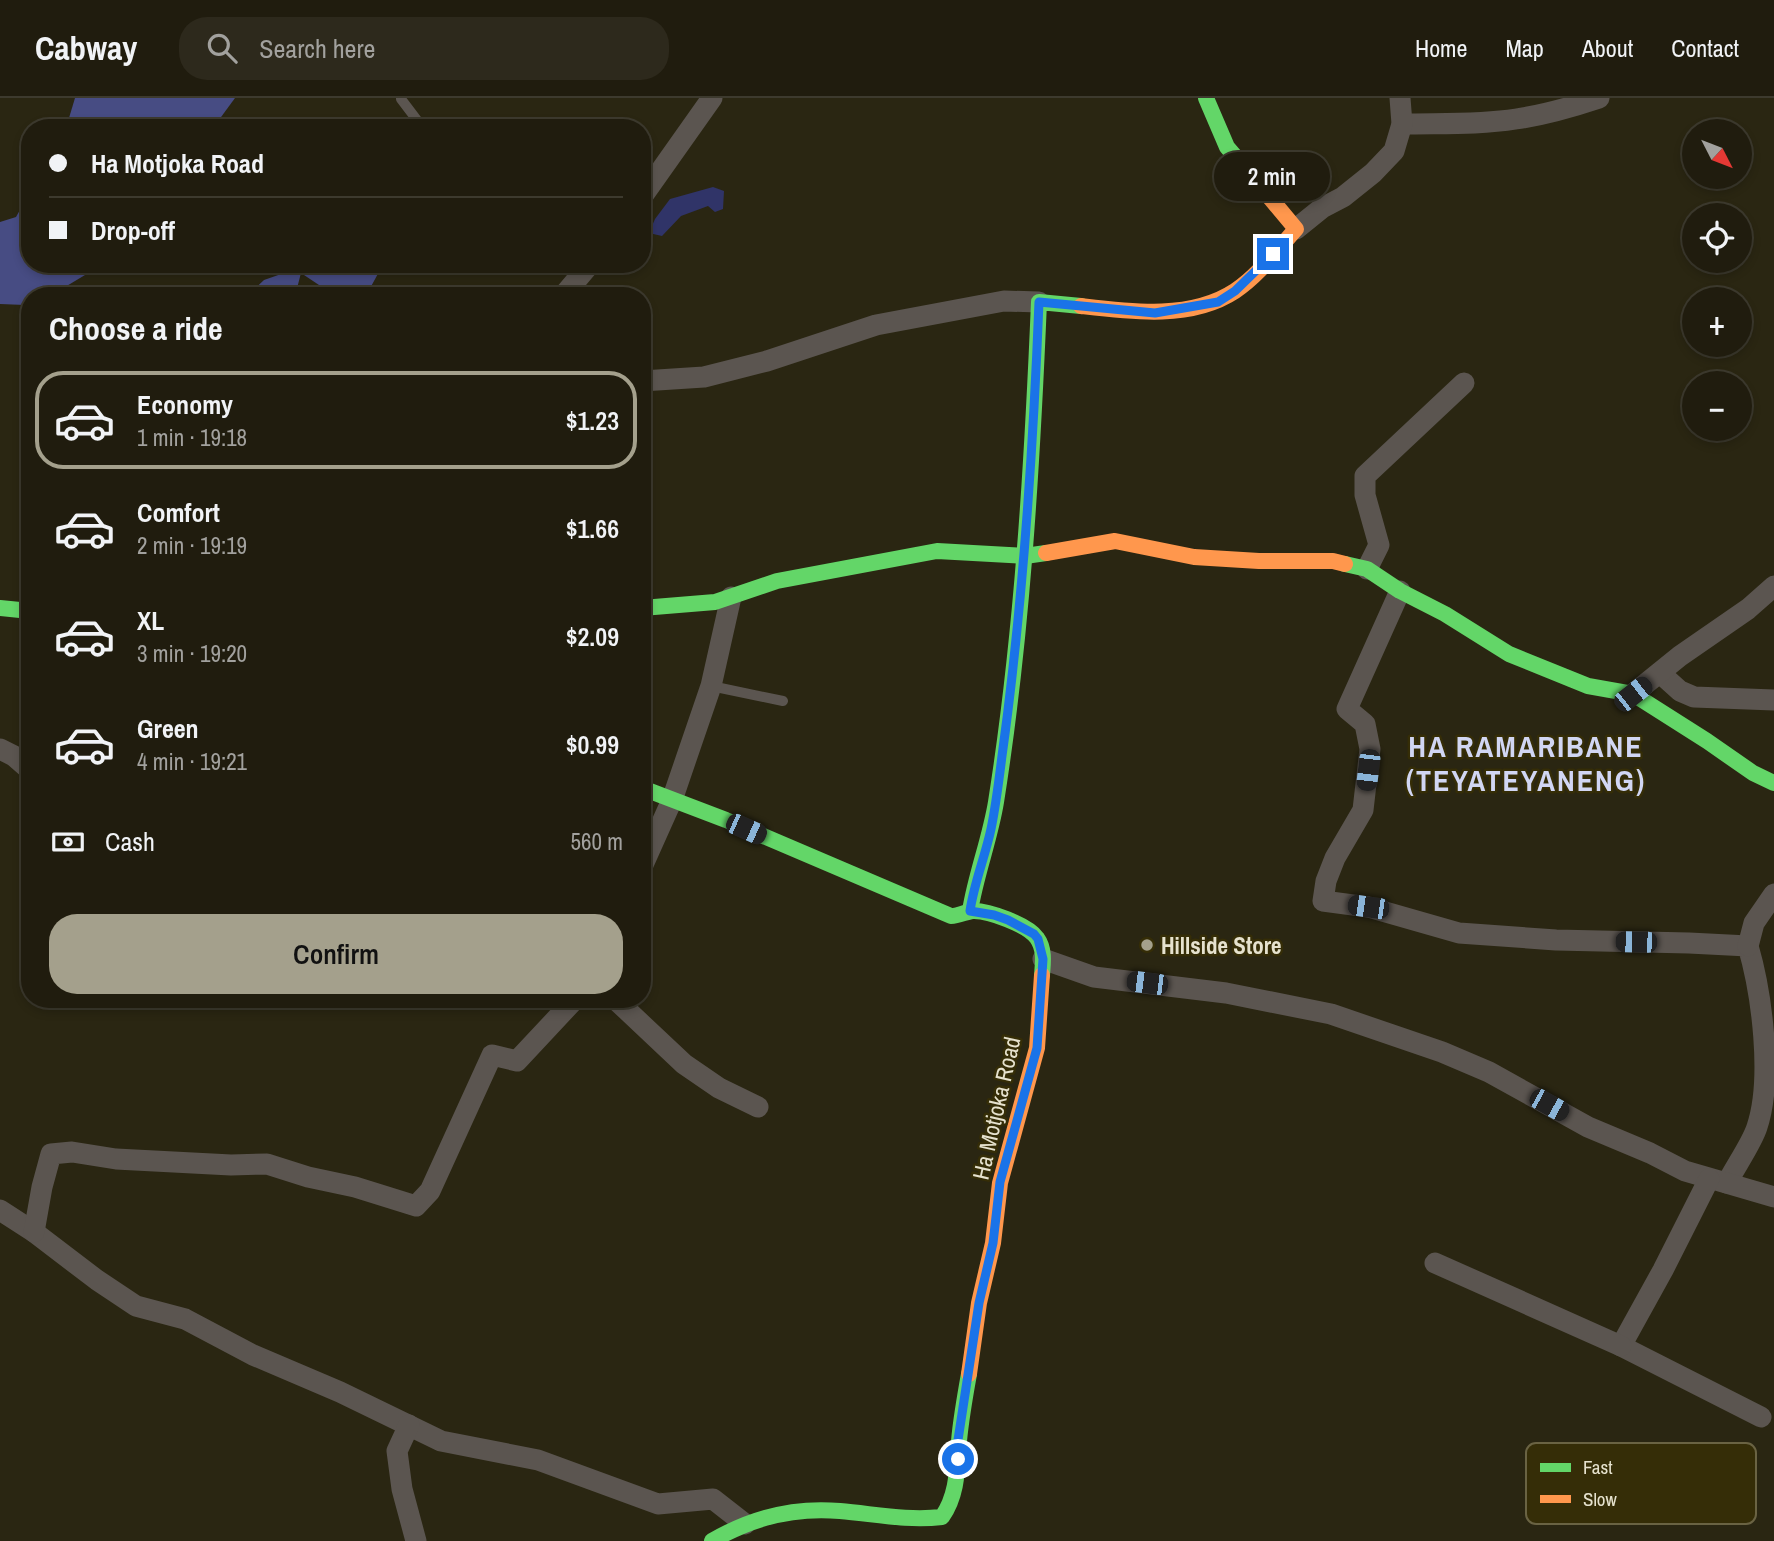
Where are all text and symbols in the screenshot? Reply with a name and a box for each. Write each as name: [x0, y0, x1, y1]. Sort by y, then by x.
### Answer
search box: [179, 17, 669, 80]
text: Cabway: [35, 26, 137, 70]
icon: search: [203, 29, 241, 67]
text: Search here: [259, 31, 375, 66]
text: Home: [1415, 32, 1467, 64]
text: Map: [1505, 32, 1544, 64]
text: About: [1582, 32, 1633, 64]
text: Contact: [1671, 32, 1739, 64]
north arrow: [1682, 119, 1752, 189]
map controls: [1682, 119, 1752, 441]
text: Ha Motjoka Road: [91, 146, 264, 181]
callout: 2 min: [1215, 152, 1331, 202]
text: 2 min: [1248, 161, 1296, 192]
button: locate: [1682, 203, 1752, 273]
text: Drop-off: [91, 213, 175, 248]
route end: [1257, 238, 1289, 270]
button: +: [1682, 287, 1752, 357]
text: Choose a ride: [49, 307, 223, 350]
button: −: [1682, 371, 1752, 441]
text: Economy: [137, 387, 233, 422]
icon: car: [53, 389, 116, 452]
text: $1.23: [566, 403, 619, 438]
text: 1 min · 19:18: [137, 422, 247, 453]
text: Comfort: [137, 495, 220, 530]
icon: car: [53, 497, 116, 560]
text: $1.66: [566, 511, 619, 546]
text: 2 min · 19:19: [137, 530, 247, 561]
text: XL: [137, 603, 164, 638]
icon: car: [53, 605, 116, 668]
text: $2.09: [566, 619, 619, 654]
text: 3 min · 19:20: [137, 638, 247, 669]
car: [1610, 673, 1657, 715]
text: Green: [137, 711, 199, 746]
icon: car: [53, 713, 116, 776]
district label: HA RAMARIBANE (TEYATEYANENG): [1406, 726, 1646, 800]
text: $0.99: [566, 727, 619, 762]
text: 4 min · 19:21: [137, 746, 247, 777]
car: [1356, 748, 1381, 792]
car: [723, 811, 770, 847]
icon: cash: [49, 823, 87, 861]
text: Cash: [105, 824, 155, 859]
text: 560 m: [571, 826, 623, 857]
car: [1346, 894, 1391, 920]
button: Confirm: [49, 914, 623, 994]
place label: Hillside Store: [1161, 930, 1282, 961]
car: [1615, 931, 1658, 953]
marker: Hillside Store: [1139, 937, 1155, 953]
car: [1125, 970, 1170, 996]
street label: Ha Motjoka Road: [965, 1034, 1027, 1182]
car: [1526, 1086, 1573, 1124]
route start: [942, 1443, 974, 1475]
legend: [1526, 1443, 1756, 1524]
text: Fast: [1583, 1454, 1613, 1480]
text: Slow: [1583, 1486, 1618, 1512]

